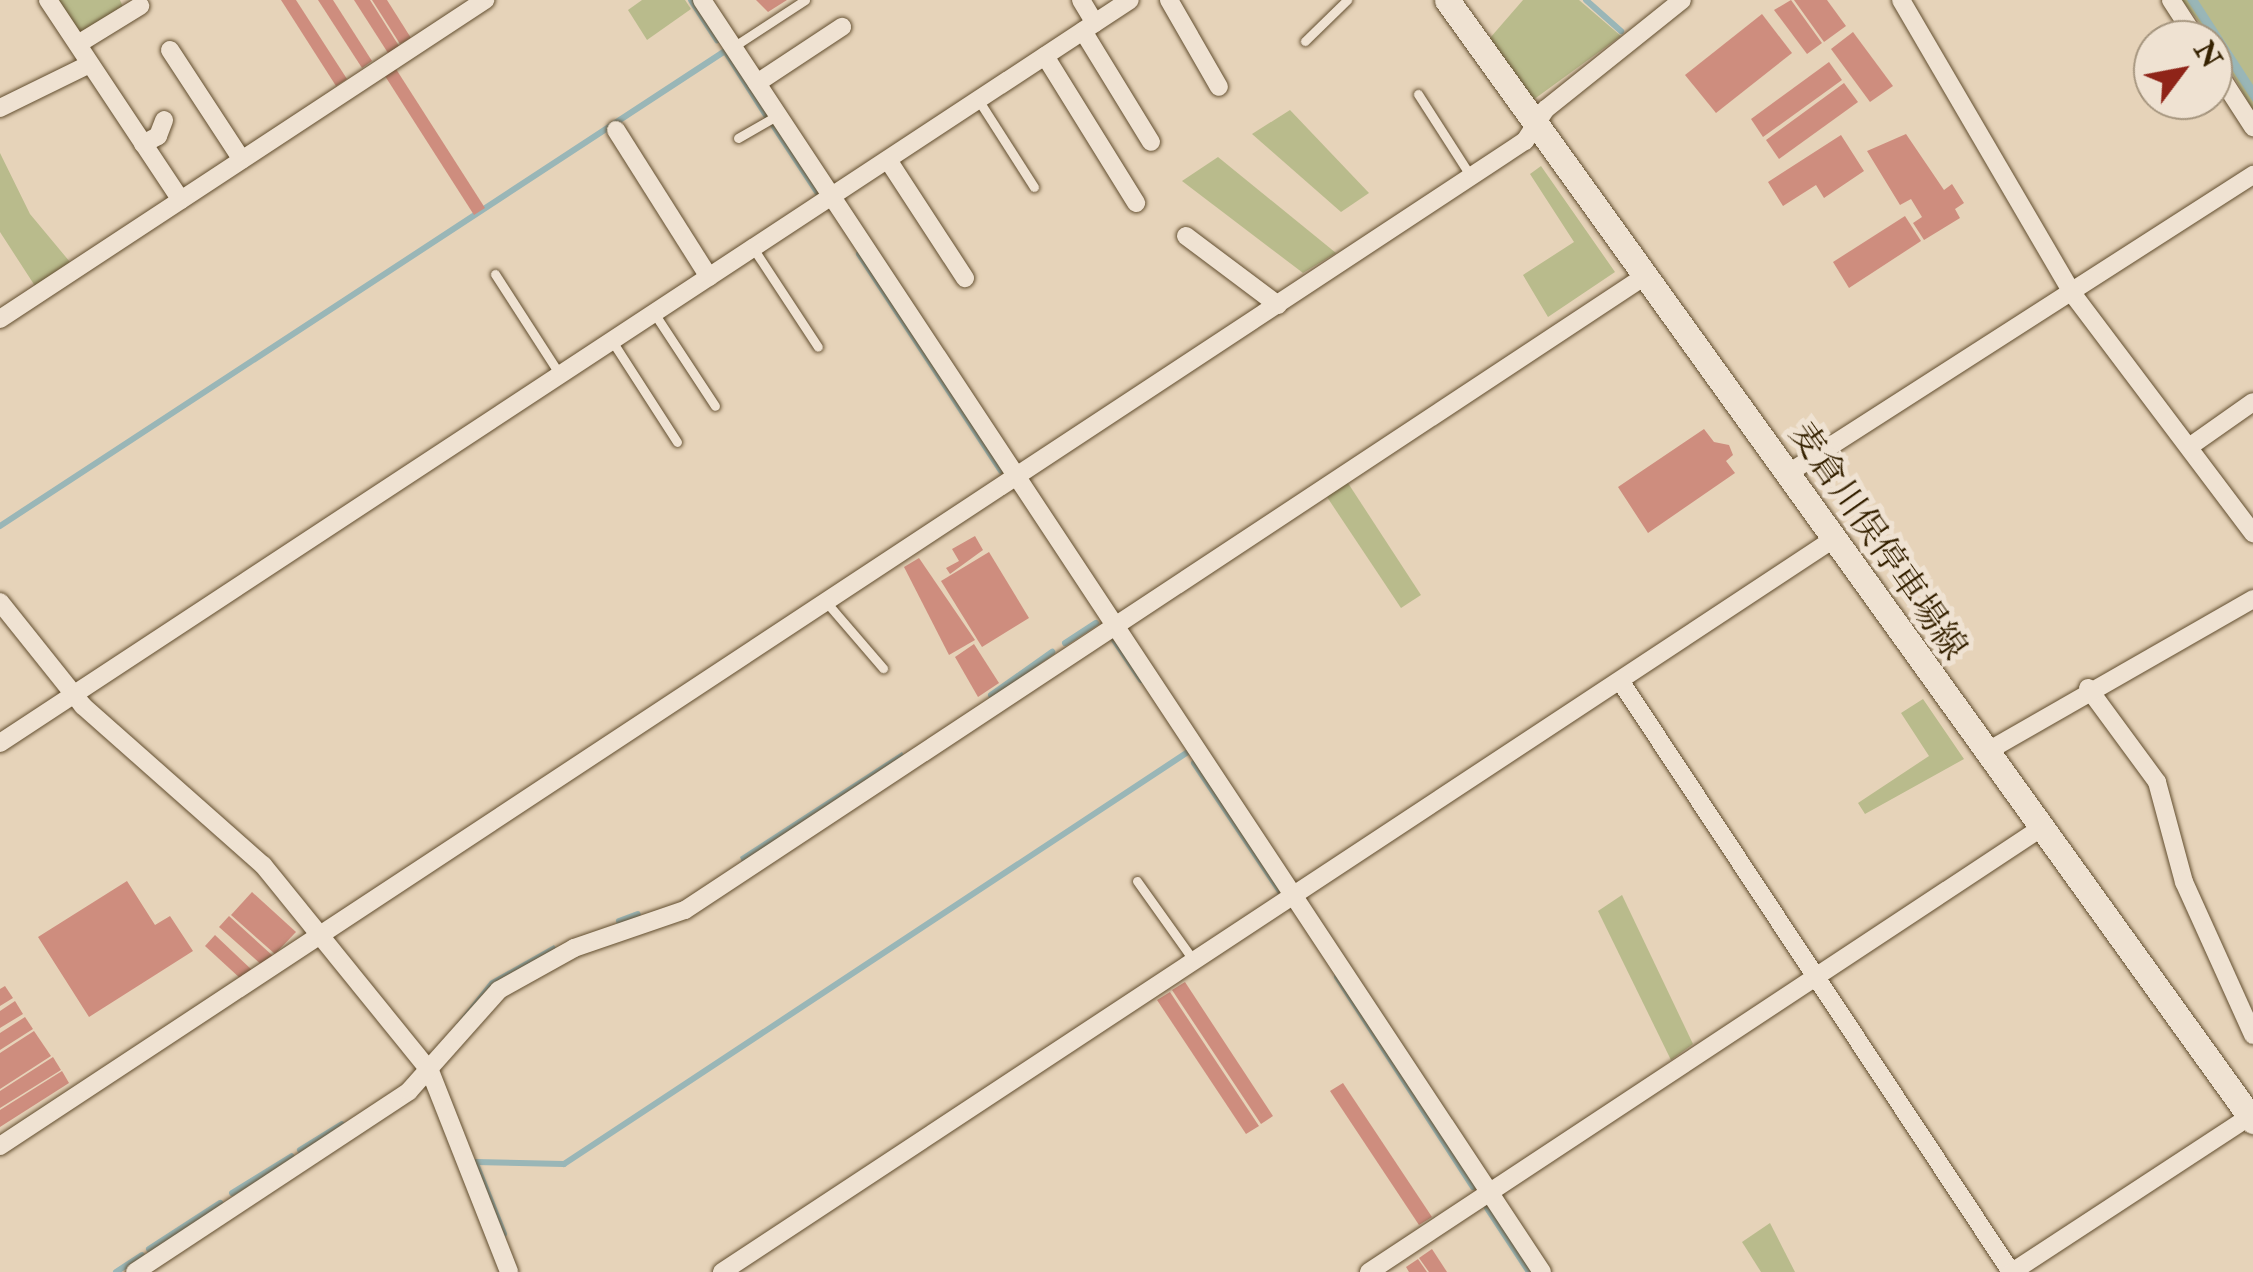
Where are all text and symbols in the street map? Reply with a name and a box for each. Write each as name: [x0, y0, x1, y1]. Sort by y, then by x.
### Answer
north arrow: [2133, 20, 2233, 120]
text: N: [2186, 35, 2229, 75]
street label: 麦倉川俣停車場線: [1780, 414, 1976, 668]

